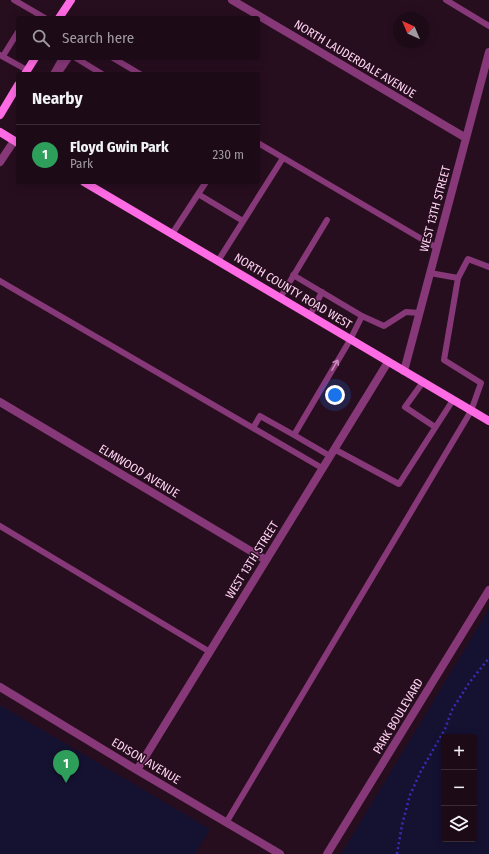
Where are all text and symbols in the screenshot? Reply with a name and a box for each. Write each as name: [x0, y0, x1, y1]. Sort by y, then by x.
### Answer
north arrow: [393, 12, 429, 48]
search box: [16, 16, 260, 60]
street label: NORTH LAUDERDALE AVENUE: [292, 17, 419, 101]
icon: search: [30, 27, 52, 49]
text: Search here: [62, 29, 134, 47]
text: Nearby: [32, 88, 83, 109]
text: Floyd Gwin Park: [70, 138, 169, 156]
text: 1: [42, 147, 48, 162]
text: 230 m: [213, 147, 244, 162]
text: Park: [70, 156, 93, 171]
street label: WEST 13TH STREET: [417, 164, 453, 254]
street label: NORTH COUNTY ROAD WEST: [232, 250, 355, 332]
one-way arrow: [332, 359, 340, 371]
your location: [325, 385, 345, 405]
street label: ELMWOOD AVENUE: [96, 442, 182, 501]
street label: WEST 13TH STREET: [223, 518, 282, 601]
street label: PARK BOULEVARD: [370, 676, 426, 756]
map controls: [441, 734, 477, 842]
button: +: [441, 734, 477, 770]
street label: EDISON AVENUE: [109, 735, 183, 787]
pin: 1: [53, 750, 79, 783]
button: −: [441, 770, 477, 806]
button: layers: [441, 806, 477, 842]

